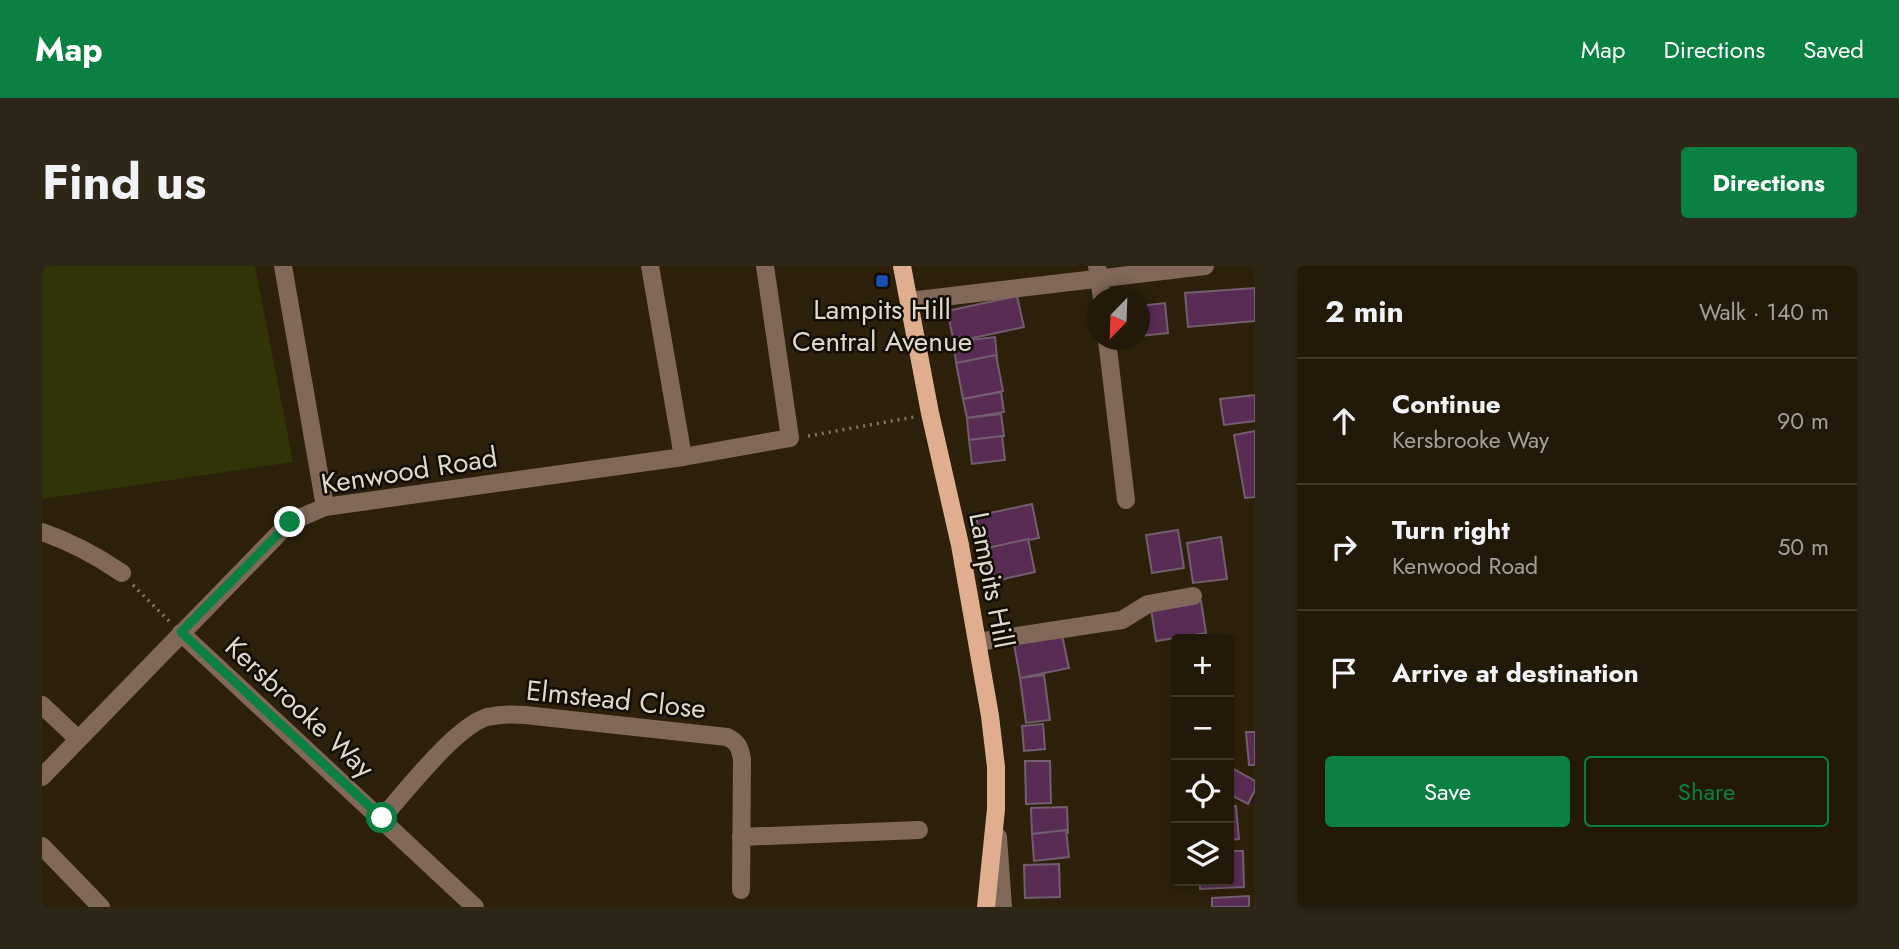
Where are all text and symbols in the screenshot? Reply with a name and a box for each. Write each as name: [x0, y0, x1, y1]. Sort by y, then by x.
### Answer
text: Map: [35, 26, 103, 73]
text: Map: [1581, 32, 1626, 67]
text: Directions: [1664, 32, 1765, 67]
text: Saved: [1803, 32, 1864, 67]
text: Find us: [42, 147, 206, 217]
button: Directions: [1681, 147, 1857, 218]
marker: Lampits Hill Central Avenue: [874, 273, 890, 289]
north arrow: [1087, 287, 1150, 350]
place label: Lampits Hill Central Avenue: [792, 289, 972, 362]
text: 2 min: [1325, 290, 1404, 333]
text: Walk · 140 m: [1699, 295, 1829, 329]
text: Continue: [1392, 385, 1501, 423]
icon: ahead: [1325, 402, 1363, 440]
text: 90 m: [1777, 404, 1829, 438]
text: Kersbrooke Way: [1392, 423, 1549, 457]
street label: Kenwood Road: [318, 436, 500, 505]
route end: [274, 506, 305, 537]
street label: Lampits Hill: [958, 509, 1025, 652]
text: Turn right: [1392, 511, 1510, 549]
icon: right: [1325, 528, 1363, 566]
text: 50 m: [1777, 530, 1829, 564]
text: Kenwood Road: [1392, 549, 1538, 583]
street label: Kersbrooke Way: [216, 627, 384, 788]
map controls: [1171, 634, 1234, 886]
button: +: [1171, 634, 1234, 697]
icon: arrive: [1325, 654, 1363, 692]
text: Arrive at destination: [1392, 654, 1639, 692]
street label: Elmstead Close: [524, 670, 708, 729]
button: −: [1171, 697, 1234, 760]
button: Save: [1325, 756, 1570, 827]
button: Share: [1584, 756, 1829, 827]
button: locate: [1171, 760, 1234, 823]
route start: [366, 802, 397, 833]
button: layers: [1171, 823, 1234, 886]

